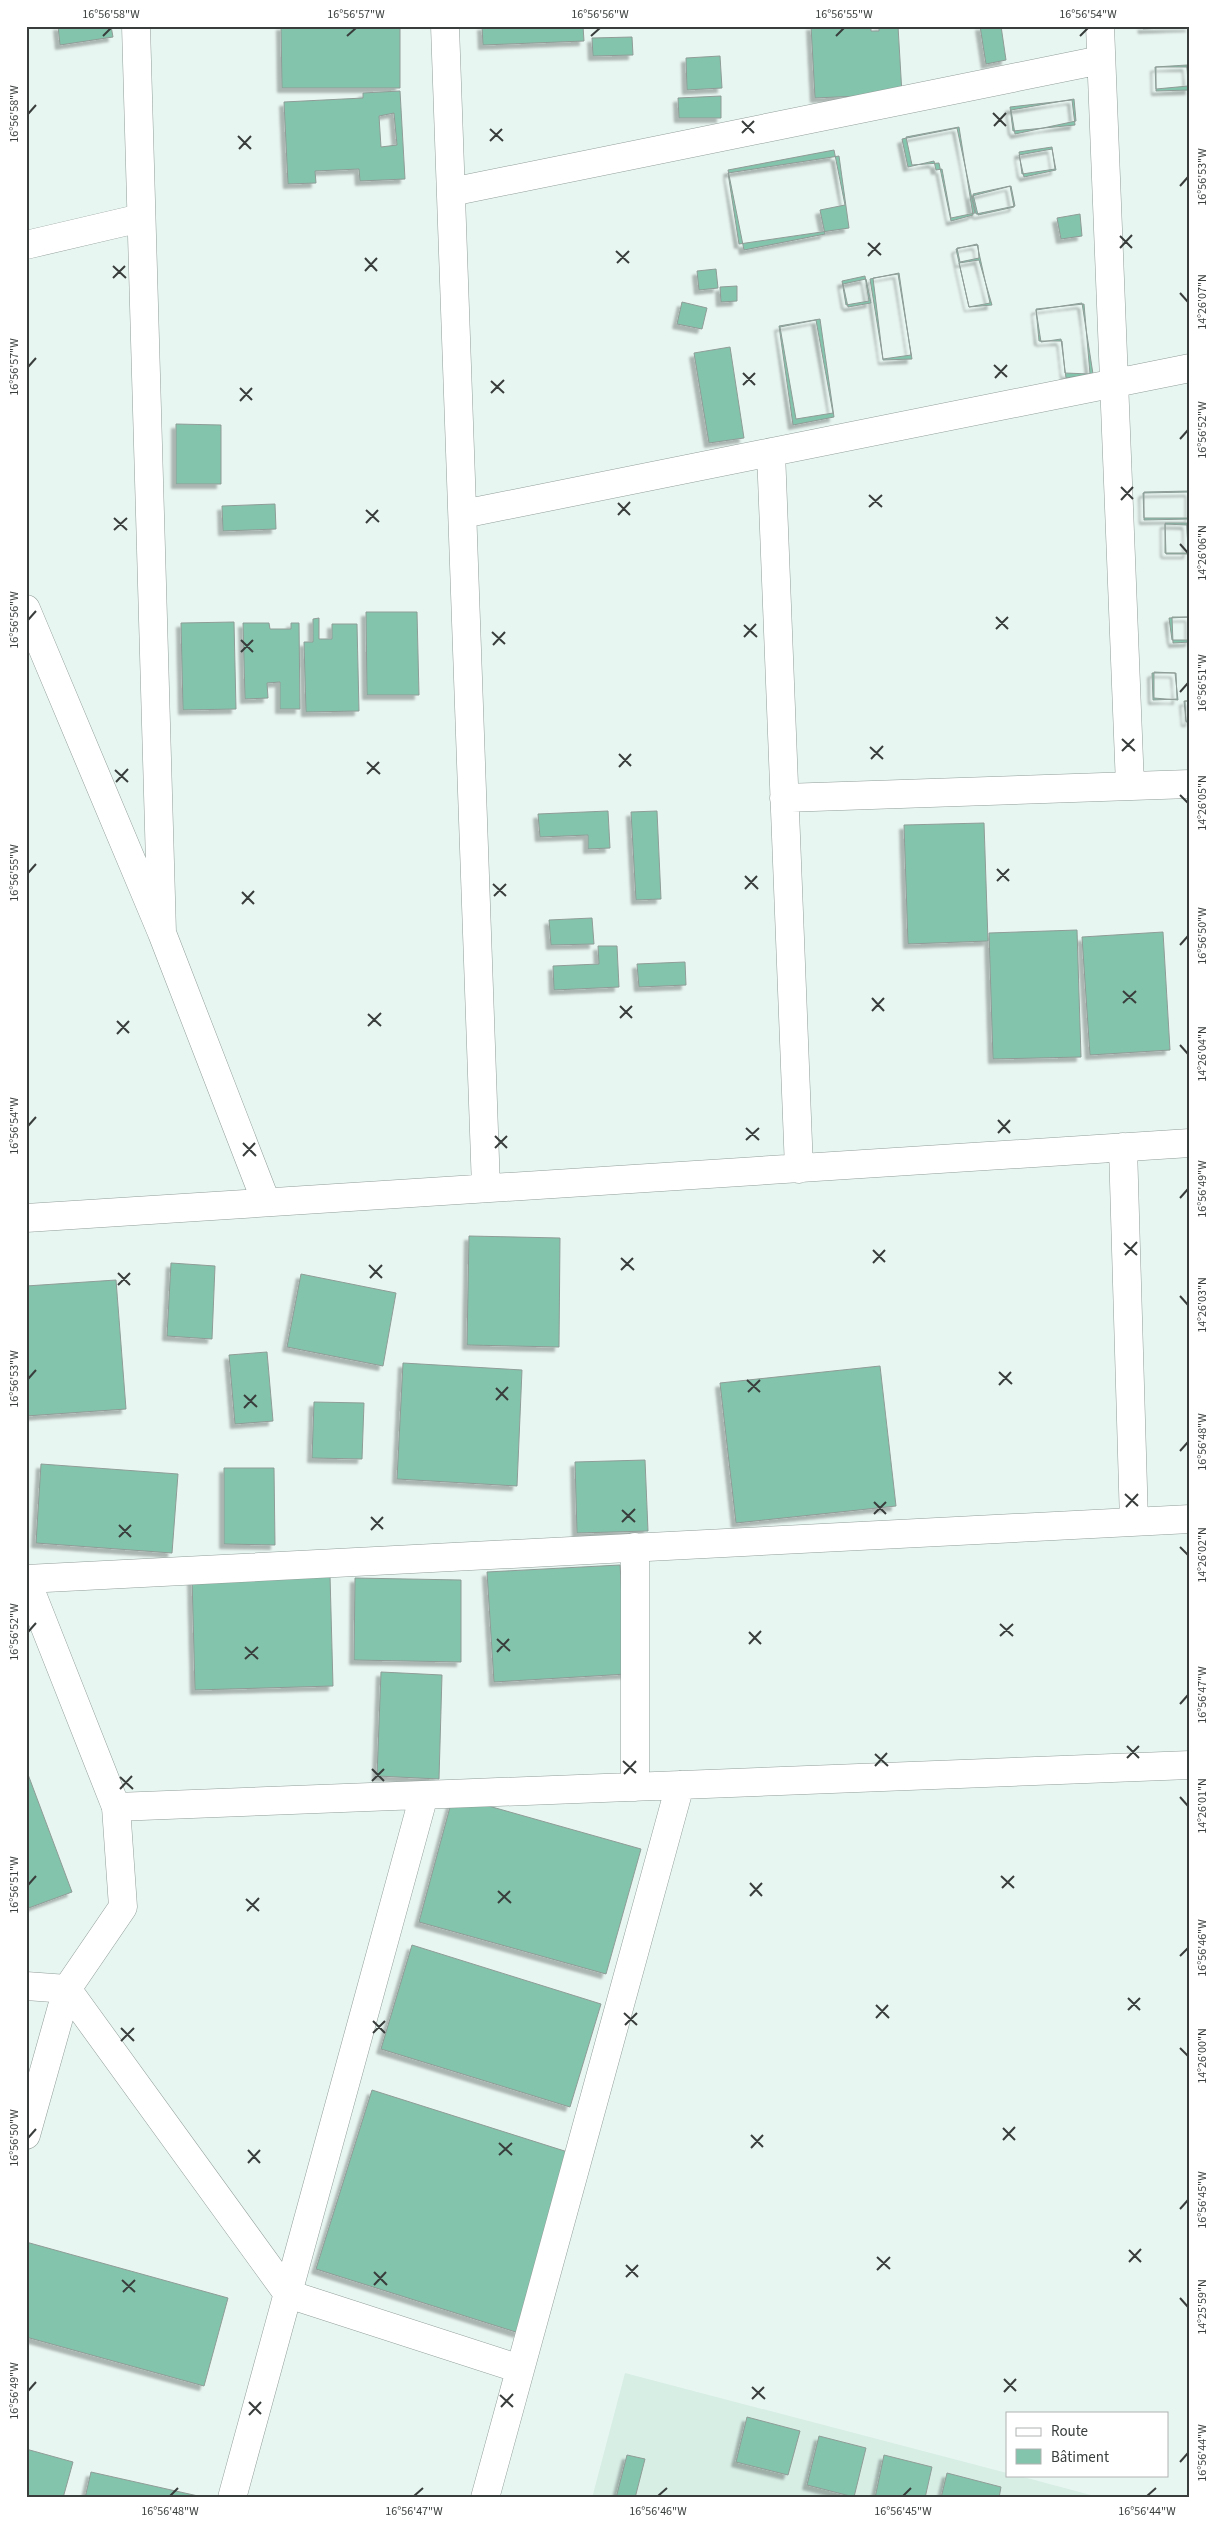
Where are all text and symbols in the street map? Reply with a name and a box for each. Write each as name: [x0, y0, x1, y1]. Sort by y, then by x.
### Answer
text: 16°56'58"W: [82, 6, 140, 23]
text: 16°56'57"W: [327, 6, 385, 23]
text: 16°56'56"W: [571, 6, 629, 23]
text: 16°56'55"W: [815, 6, 873, 23]
text: 16°56'54"W: [1059, 6, 1117, 23]
text: 16°56'58"W: [6, 85, 23, 143]
text: 16°56'53"W: [1194, 148, 1211, 206]
text: 14°26'07"N: [1194, 274, 1211, 330]
text: 16°56'57"W: [6, 338, 23, 396]
text: 16°56'52"W: [1194, 401, 1211, 459]
text: 14°26'06"N: [1194, 525, 1211, 581]
text: 16°56'56"W: [6, 591, 23, 649]
text: 16°56'51"W: [1194, 654, 1211, 712]
text: 14°26'05"N: [1194, 775, 1211, 831]
text: 16°56'55"W: [6, 844, 23, 902]
text: 16°56'50"W: [1194, 907, 1211, 965]
text: 14°26'04"N: [1194, 1026, 1211, 1082]
text: 16°56'54"W: [6, 1097, 23, 1155]
text: 16°56'49"W: [1194, 1160, 1211, 1218]
text: 14°26'03"N: [1194, 1277, 1211, 1333]
text: 16°56'53"W: [6, 1350, 23, 1408]
text: 16°56'48"W: [1194, 1413, 1211, 1471]
text: 14°26'02"N: [1194, 1527, 1211, 1583]
text: 16°56'52"W: [6, 1603, 23, 1661]
text: 16°56'47"W: [1194, 1666, 1211, 1724]
text: 14°26'01"N: [1194, 1778, 1211, 1834]
text: 16°56'51"W: [6, 1856, 23, 1914]
text: 16°56'46"W: [1194, 1919, 1211, 1977]
text: 14°26'00"N: [1194, 2028, 1211, 2084]
text: 16°56'50"W: [6, 2109, 23, 2167]
text: 16°56'45"W: [1194, 2171, 1211, 2229]
text: 14°25'59"N: [1194, 2279, 1211, 2335]
text: 16°56'49"W: [6, 2362, 23, 2420]
legend: [1006, 2412, 1168, 2476]
text: Route: [1051, 2421, 1088, 2442]
text: 16°56'44"W: [1194, 2424, 1211, 2482]
text: Bâtiment: [1051, 2447, 1109, 2468]
text: 16°56'48"W: [141, 2503, 199, 2520]
text: 16°56'47"W: [385, 2503, 443, 2520]
text: 16°56'46"W: [629, 2503, 687, 2520]
text: 16°56'45"W: [874, 2503, 932, 2520]
text: 16°56'44"W: [1118, 2503, 1176, 2520]

